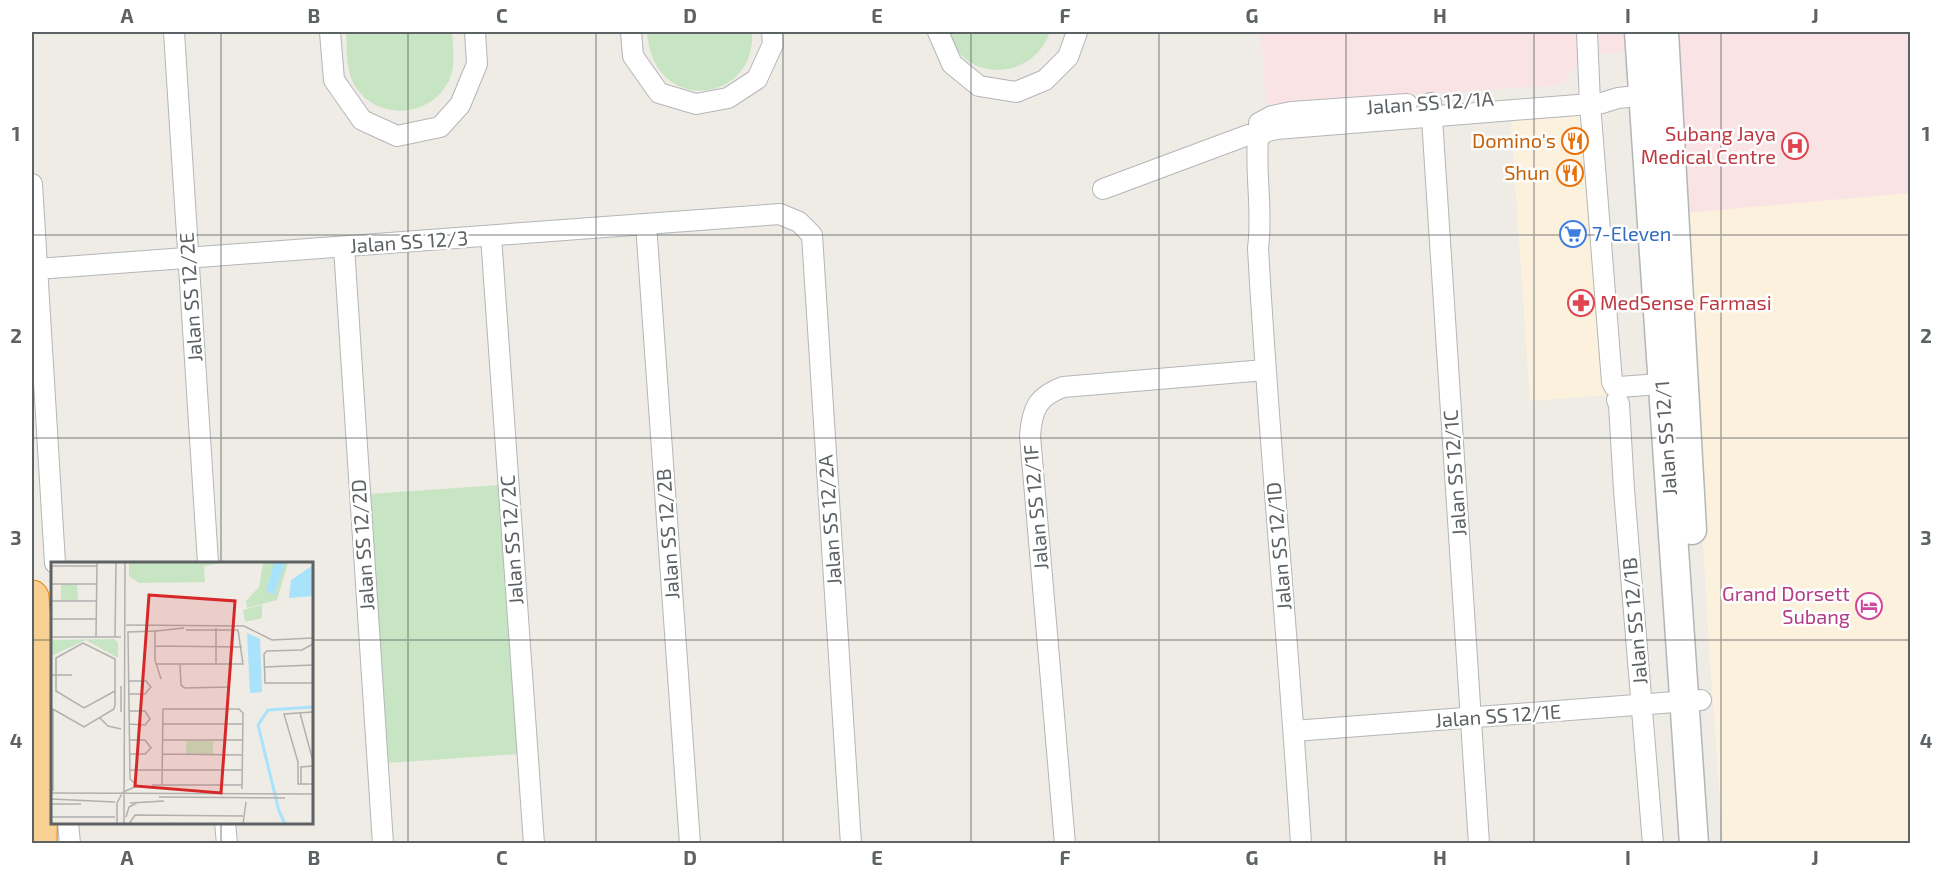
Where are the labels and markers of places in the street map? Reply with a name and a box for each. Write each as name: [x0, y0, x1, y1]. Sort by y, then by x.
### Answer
place label: Subang Jaya Medical Centre: [1641, 121, 1776, 168]
restaurant icon: Domino's: [1560, 126, 1590, 156]
place label: Domino's: [1472, 128, 1556, 152]
hospital icon: Subang Jaya Medical Centre: [1780, 131, 1810, 161]
restaurant icon: Shun: [1555, 158, 1585, 188]
place label: Shun: [1504, 160, 1550, 184]
supermarket icon: 7-Eleven: [1558, 219, 1588, 249]
place label: 7-Eleven: [1592, 221, 1671, 245]
pharmacy icon: MedSense Farmasi: [1566, 288, 1596, 318]
place label: MedSense Farmasi: [1600, 290, 1772, 314]
place label: Grand Dorsett Subang: [1722, 581, 1850, 628]
hotel icon: Grand Dorsett Subang: [1854, 591, 1884, 621]

